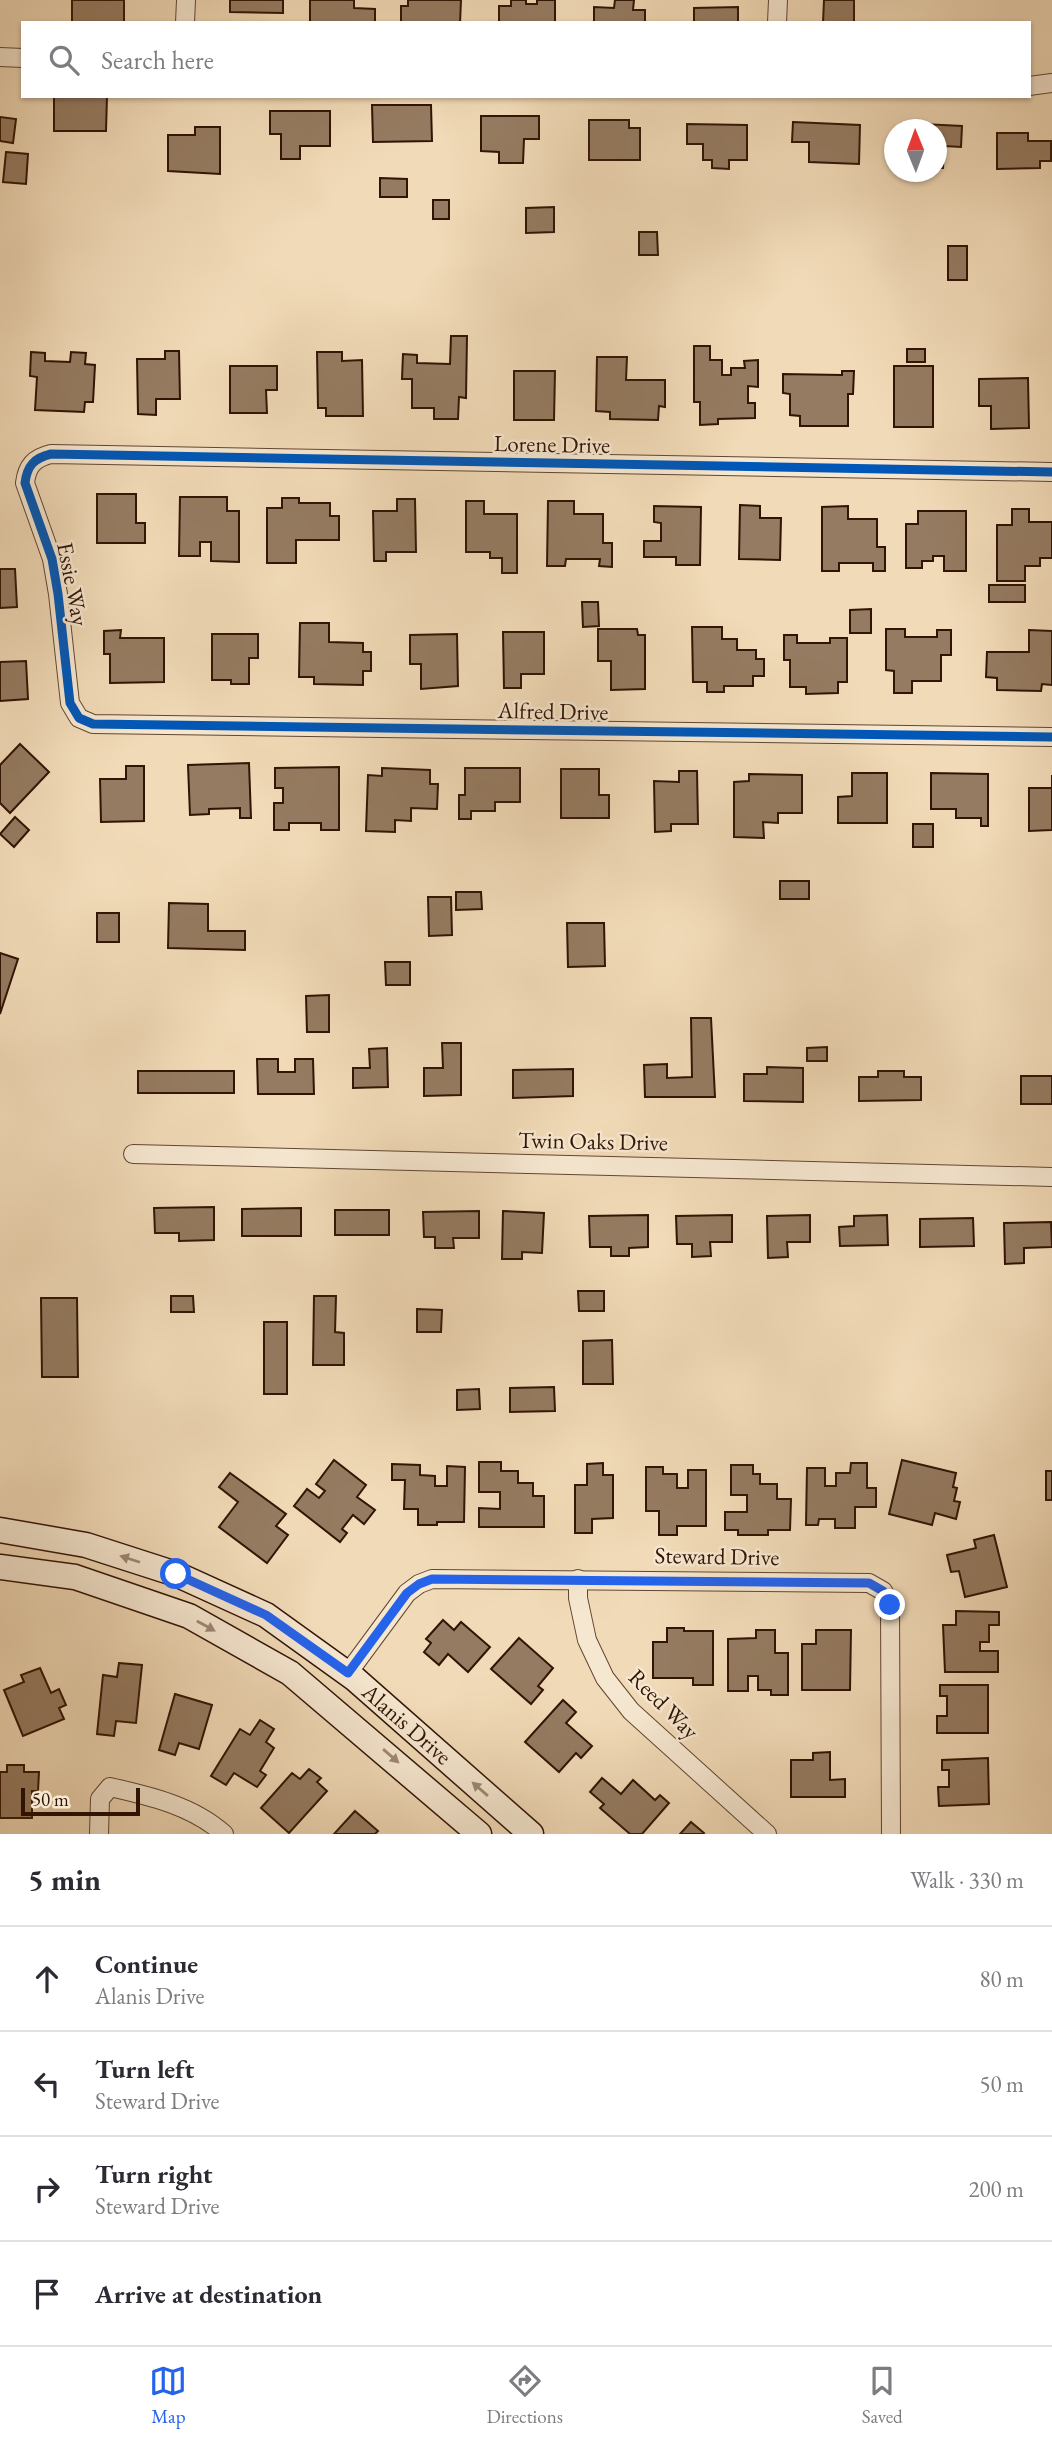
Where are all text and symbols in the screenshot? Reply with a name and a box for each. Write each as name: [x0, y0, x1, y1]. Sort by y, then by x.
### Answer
search box: [21, 21, 1031, 98]
icon: search: [45, 41, 83, 79]
text: Search here: [101, 43, 214, 77]
north arrow: [884, 119, 947, 182]
street label: Lorene Drive: [494, 428, 610, 460]
street label: Essie Way: [50, 540, 96, 629]
street label: Alfred Drive: [496, 695, 609, 727]
street label: Twin Oaks Drive: [518, 1125, 668, 1157]
street label: Steward Drive: [654, 1540, 780, 1572]
one-way arrow: [119, 1553, 140, 1564]
route start: [160, 1558, 191, 1589]
route end: [874, 1589, 905, 1620]
one-way arrow: [196, 1620, 215, 1632]
street label: Reed Way: [622, 1662, 706, 1746]
street label: Alanis Drive: [355, 1676, 458, 1771]
one-way arrow: [382, 1748, 399, 1763]
one-way arrow: [471, 1781, 489, 1797]
scale bar: [21, 1785, 140, 1817]
text: 50 m: [32, 1787, 69, 1812]
text: 5 min: [28, 1860, 101, 1899]
text: Walk · 330 m: [910, 1865, 1024, 1895]
text: Continue: [95, 1947, 198, 1981]
icon: ahead: [28, 1960, 66, 1998]
text: 80 m: [979, 1964, 1024, 1994]
text: Alanis Drive: [95, 1981, 205, 2011]
text: Turn left: [95, 2052, 194, 2086]
icon: left: [28, 2065, 66, 2103]
text: 50 m: [979, 2069, 1024, 2099]
text: Steward Drive: [95, 2086, 220, 2116]
text: Turn right: [95, 2157, 213, 2191]
icon: right: [28, 2170, 66, 2208]
text: 200 m: [968, 2174, 1024, 2204]
text: Steward Drive: [95, 2191, 220, 2221]
icon: arrive: [28, 2275, 66, 2313]
text: Arrive at destination: [95, 2277, 322, 2311]
tab: Map: [149, 2362, 187, 2429]
tab: Directions: [486, 2362, 563, 2429]
tab: Saved: [862, 2362, 903, 2429]

